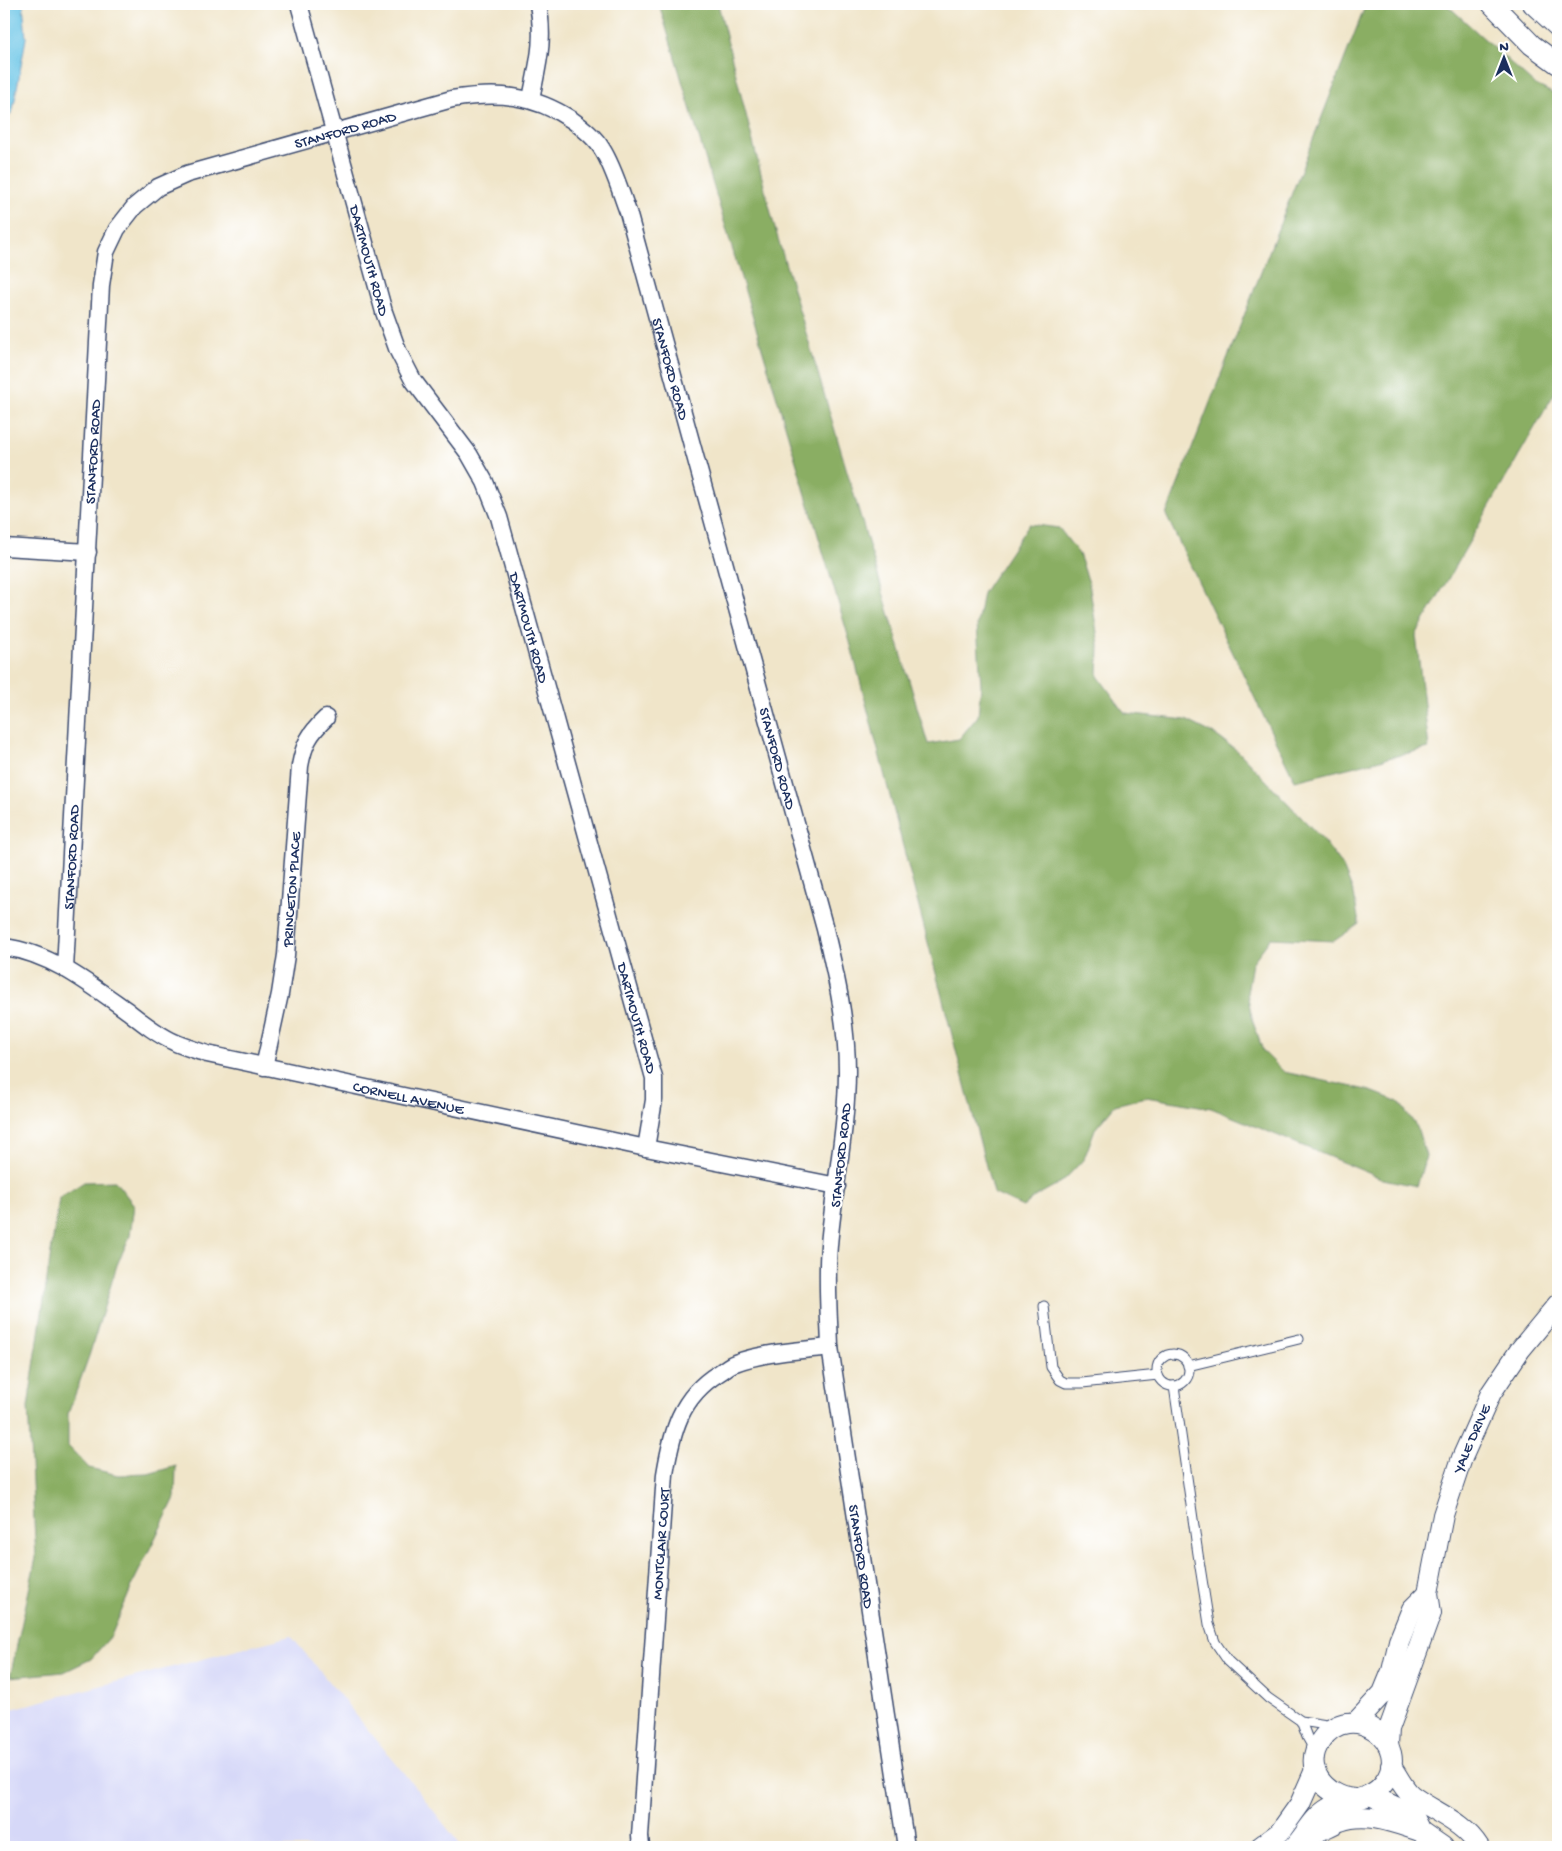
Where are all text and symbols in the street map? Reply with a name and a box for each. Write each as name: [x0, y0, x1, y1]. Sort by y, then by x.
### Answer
north arrow: [1480, 32, 1530, 82]
text: N: [1499, 39, 1509, 56]
street label: STANFORD ROAD: [293, 108, 399, 154]
street label: DARTMOUTH ROAD: [344, 203, 392, 318]
street label: STANFORD ROAD: [647, 316, 692, 422]
street label: STANFORD ROAD: [82, 399, 106, 505]
street label: DARTMOUTH ROAD: [504, 570, 551, 686]
street label: STANFORD ROAD: [754, 706, 799, 812]
street label: STANFORD ROAD: [61, 804, 85, 910]
street label: PRINCETON PLACE: [280, 831, 306, 949]
street label: DARTMOUTH ROAD: [611, 960, 659, 1076]
street label: CORNELL AVENUE: [351, 1078, 466, 1120]
street label: STANFORD ROAD: [828, 1102, 856, 1208]
street label: YALE DRIVE: [1450, 1401, 1496, 1477]
street label: MONTCLAIR COURT: [649, 1486, 675, 1600]
street label: STANFORD ROAD: [843, 1504, 877, 1610]

